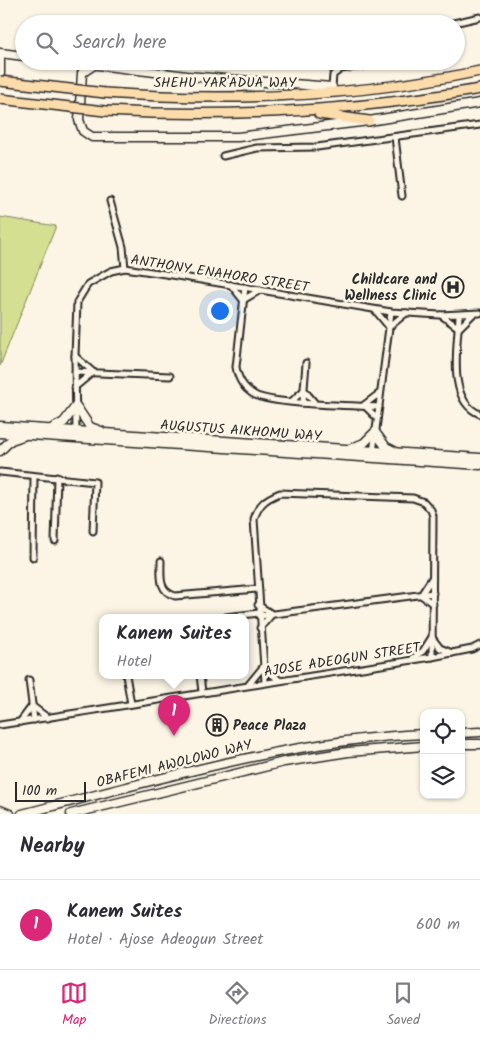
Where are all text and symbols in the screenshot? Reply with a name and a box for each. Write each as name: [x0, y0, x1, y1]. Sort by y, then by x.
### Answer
search box: [15, 15, 465, 70]
text: Search here: [73, 28, 167, 58]
icon: search: [33, 29, 61, 57]
street label: SHEHU YAR'ADUA WAY: [154, 72, 297, 94]
street label: ANTHONY ENAHORO STREET: [129, 249, 312, 299]
place label: Childcare and Wellness Clinic: [344, 269, 437, 307]
hospital icon: Childcare and Wellness Clinic: [441, 275, 465, 299]
your location: [207, 298, 233, 324]
street label: AUGUSTUS AIKHOMU WAY: [159, 414, 323, 448]
popup: [99, 614, 249, 679]
text: Kanem Suites: [116, 619, 232, 649]
street label: AJOSE ADEOGUN STREET: [262, 637, 423, 683]
text: Hotel: [116, 649, 152, 674]
pin: 1: [158, 695, 190, 736]
map controls: [420, 709, 465, 799]
button: locate: [420, 709, 465, 754]
building icon: Peace Plaza: [205, 713, 229, 737]
place label: Peace Plaza: [233, 715, 306, 737]
street label: OBAFEMI AWOLOWO WAY: [94, 734, 255, 794]
button: layers: [420, 754, 465, 799]
scale bar: [15, 779, 86, 802]
text: 100 m: [22, 780, 57, 802]
text: Nearby: [20, 830, 85, 863]
text: Kanem Suites: [67, 897, 182, 927]
text: 1: [34, 912, 38, 937]
text: 600 m: [416, 912, 460, 937]
text: Hotel · Ajose Adeogun Street: [67, 927, 263, 952]
tab: Map: [60, 979, 88, 1031]
tab: Directions: [208, 979, 266, 1031]
tab: Saved: [387, 979, 420, 1031]

